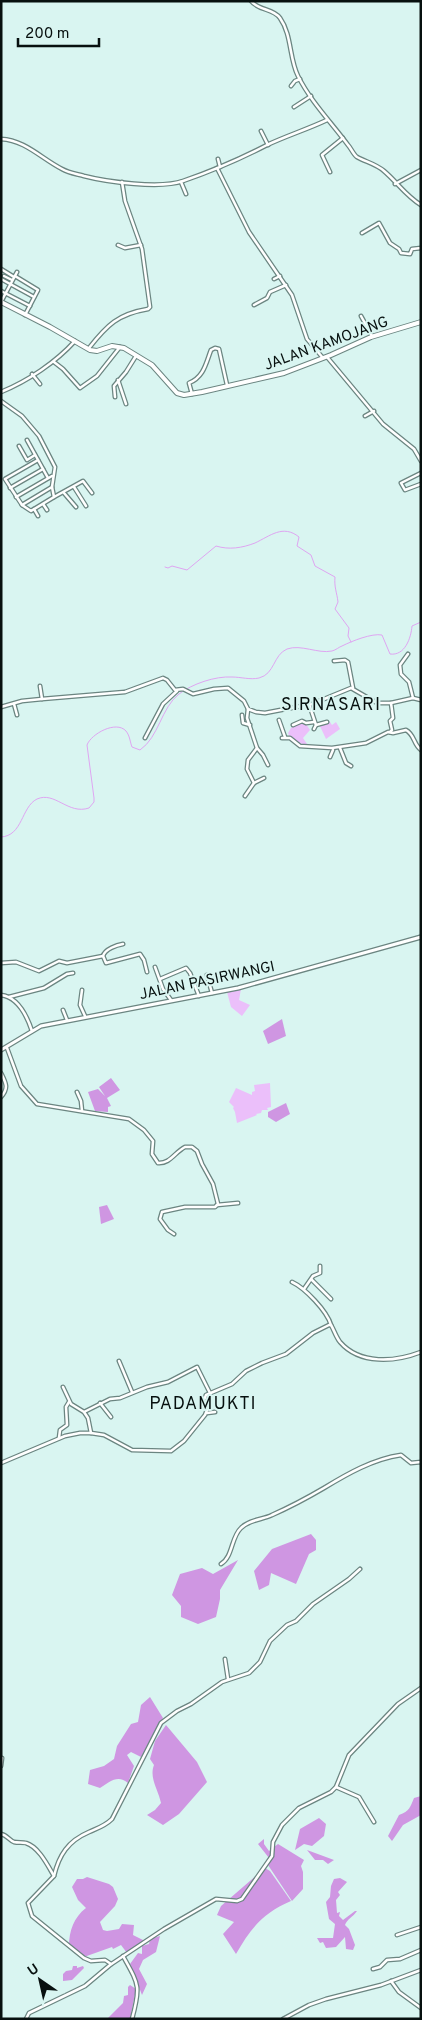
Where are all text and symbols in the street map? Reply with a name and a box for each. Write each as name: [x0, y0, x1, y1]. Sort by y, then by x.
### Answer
scale bar: [18, 15, 99, 47]
text: 200 m: [25, 25, 70, 44]
street label: JALAN KAMOJANG: [262, 313, 391, 376]
district label: SIRNASARI: [281, 694, 381, 717]
street label: JALAN PASIRWANGI: [138, 958, 277, 1005]
district label: PADAMUKTI: [149, 1393, 257, 1416]
north arrow: [15, 1955, 65, 2005]
text: U: [25, 1961, 42, 1980]

